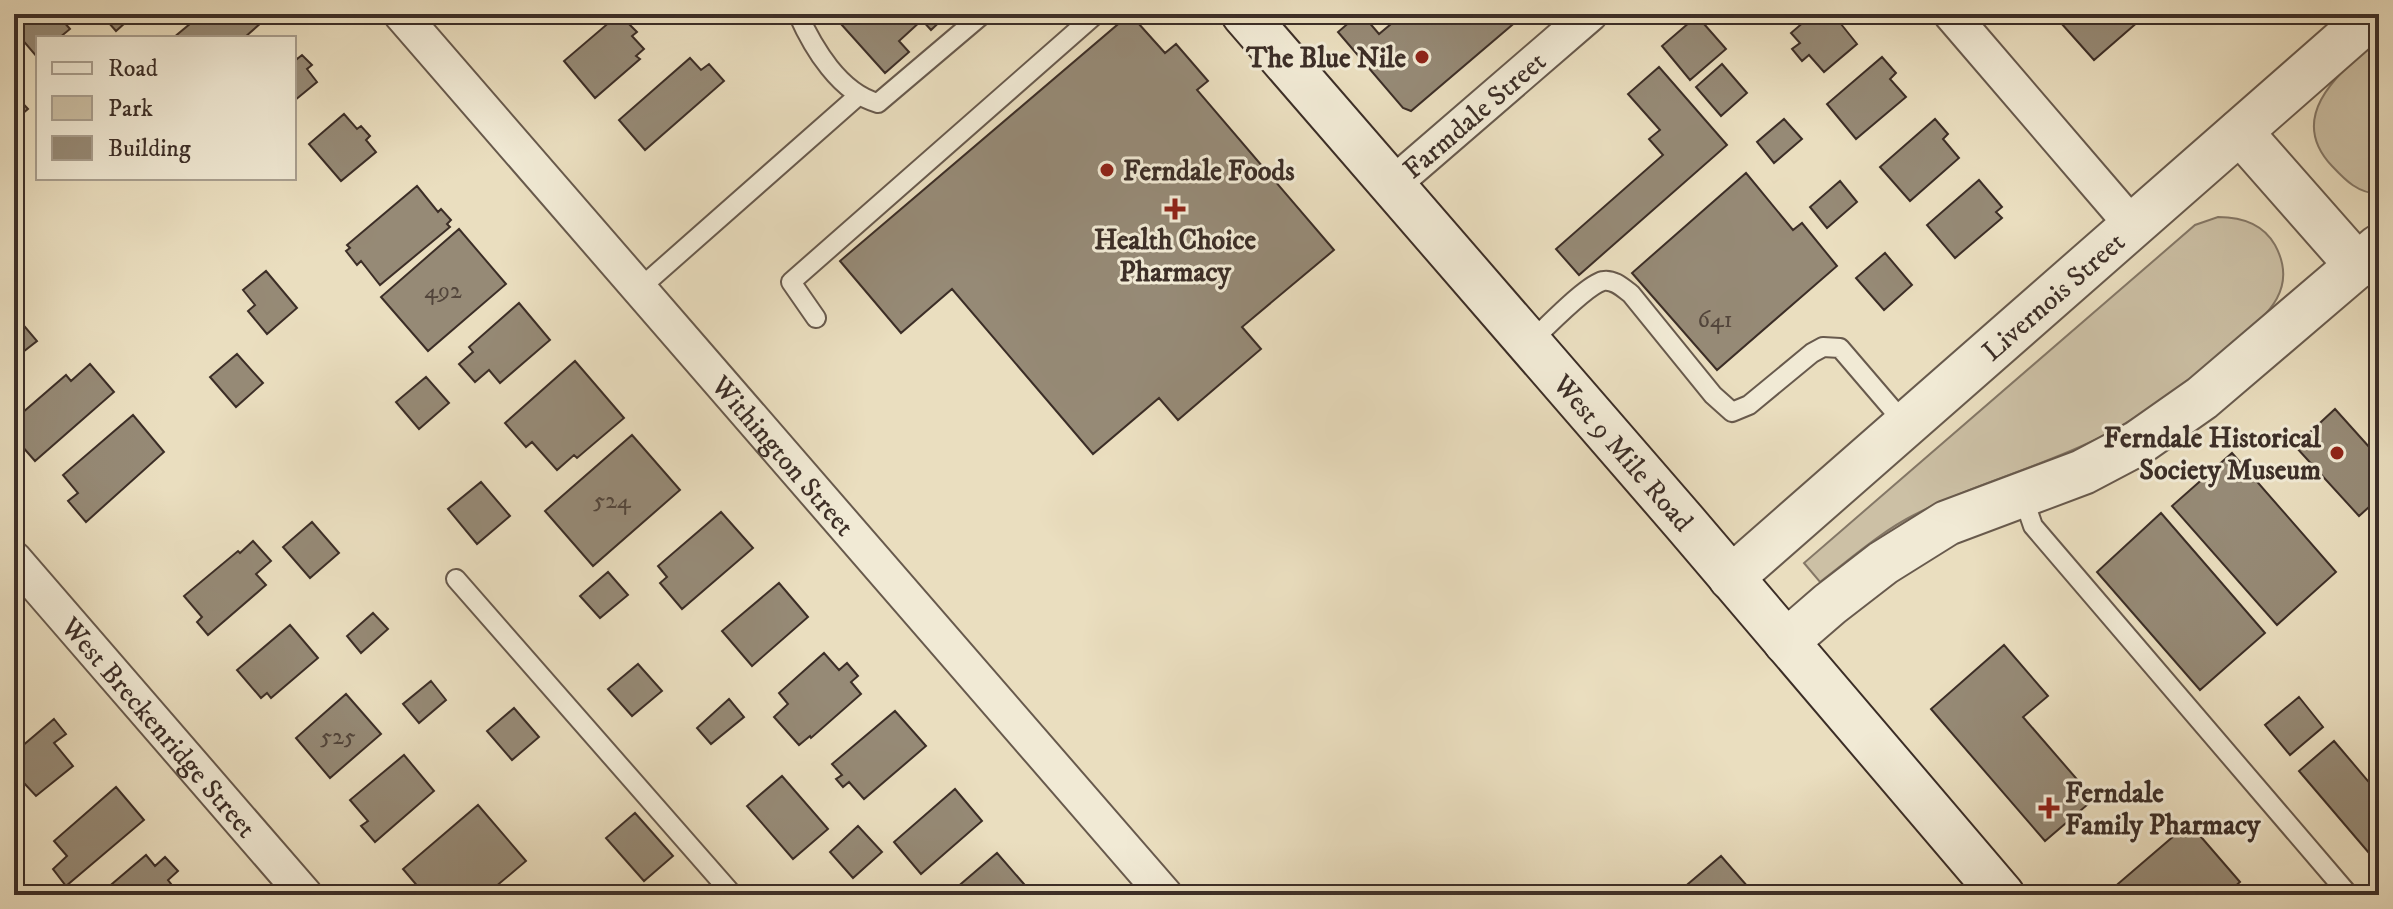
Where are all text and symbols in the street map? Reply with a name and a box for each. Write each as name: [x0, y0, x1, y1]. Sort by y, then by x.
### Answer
legend: [36, 36, 296, 180]
place label: The Blue Nile: [1245, 41, 1406, 76]
street label: Farmdale Street: [1396, 44, 1553, 187]
marker: The Blue Nile: [1413, 48, 1431, 66]
text: Road: [108, 54, 158, 84]
text: Park: [108, 94, 153, 124]
text: Building: [108, 134, 191, 164]
place label: Ferndale Foods: [1123, 154, 1295, 189]
marker: Ferndale Foods: [1098, 161, 1116, 179]
marker: Health Choice Pharmacy: [1166, 200, 1184, 218]
place label: Health Choice Pharmacy: [1094, 223, 1257, 290]
street label: Livernois Street: [1975, 225, 2132, 369]
house number: 492: [424, 276, 462, 306]
house number: 641: [1697, 305, 1733, 335]
street label: West 9 Mile Road: [1544, 367, 1700, 539]
street label: Withington Street: [703, 368, 862, 544]
place label: Ferndale Historical Society Museum: [2104, 421, 2322, 488]
marker: Ferndale Historical Society Museum: [2328, 444, 2346, 462]
house number: 524: [593, 486, 632, 516]
street label: West Breckenridge Street: [52, 609, 263, 845]
house number: 525: [320, 722, 356, 752]
place label: Ferndale Family Pharmacy: [2065, 776, 2261, 843]
marker: Ferndale Family Pharmacy: [2040, 799, 2058, 817]

